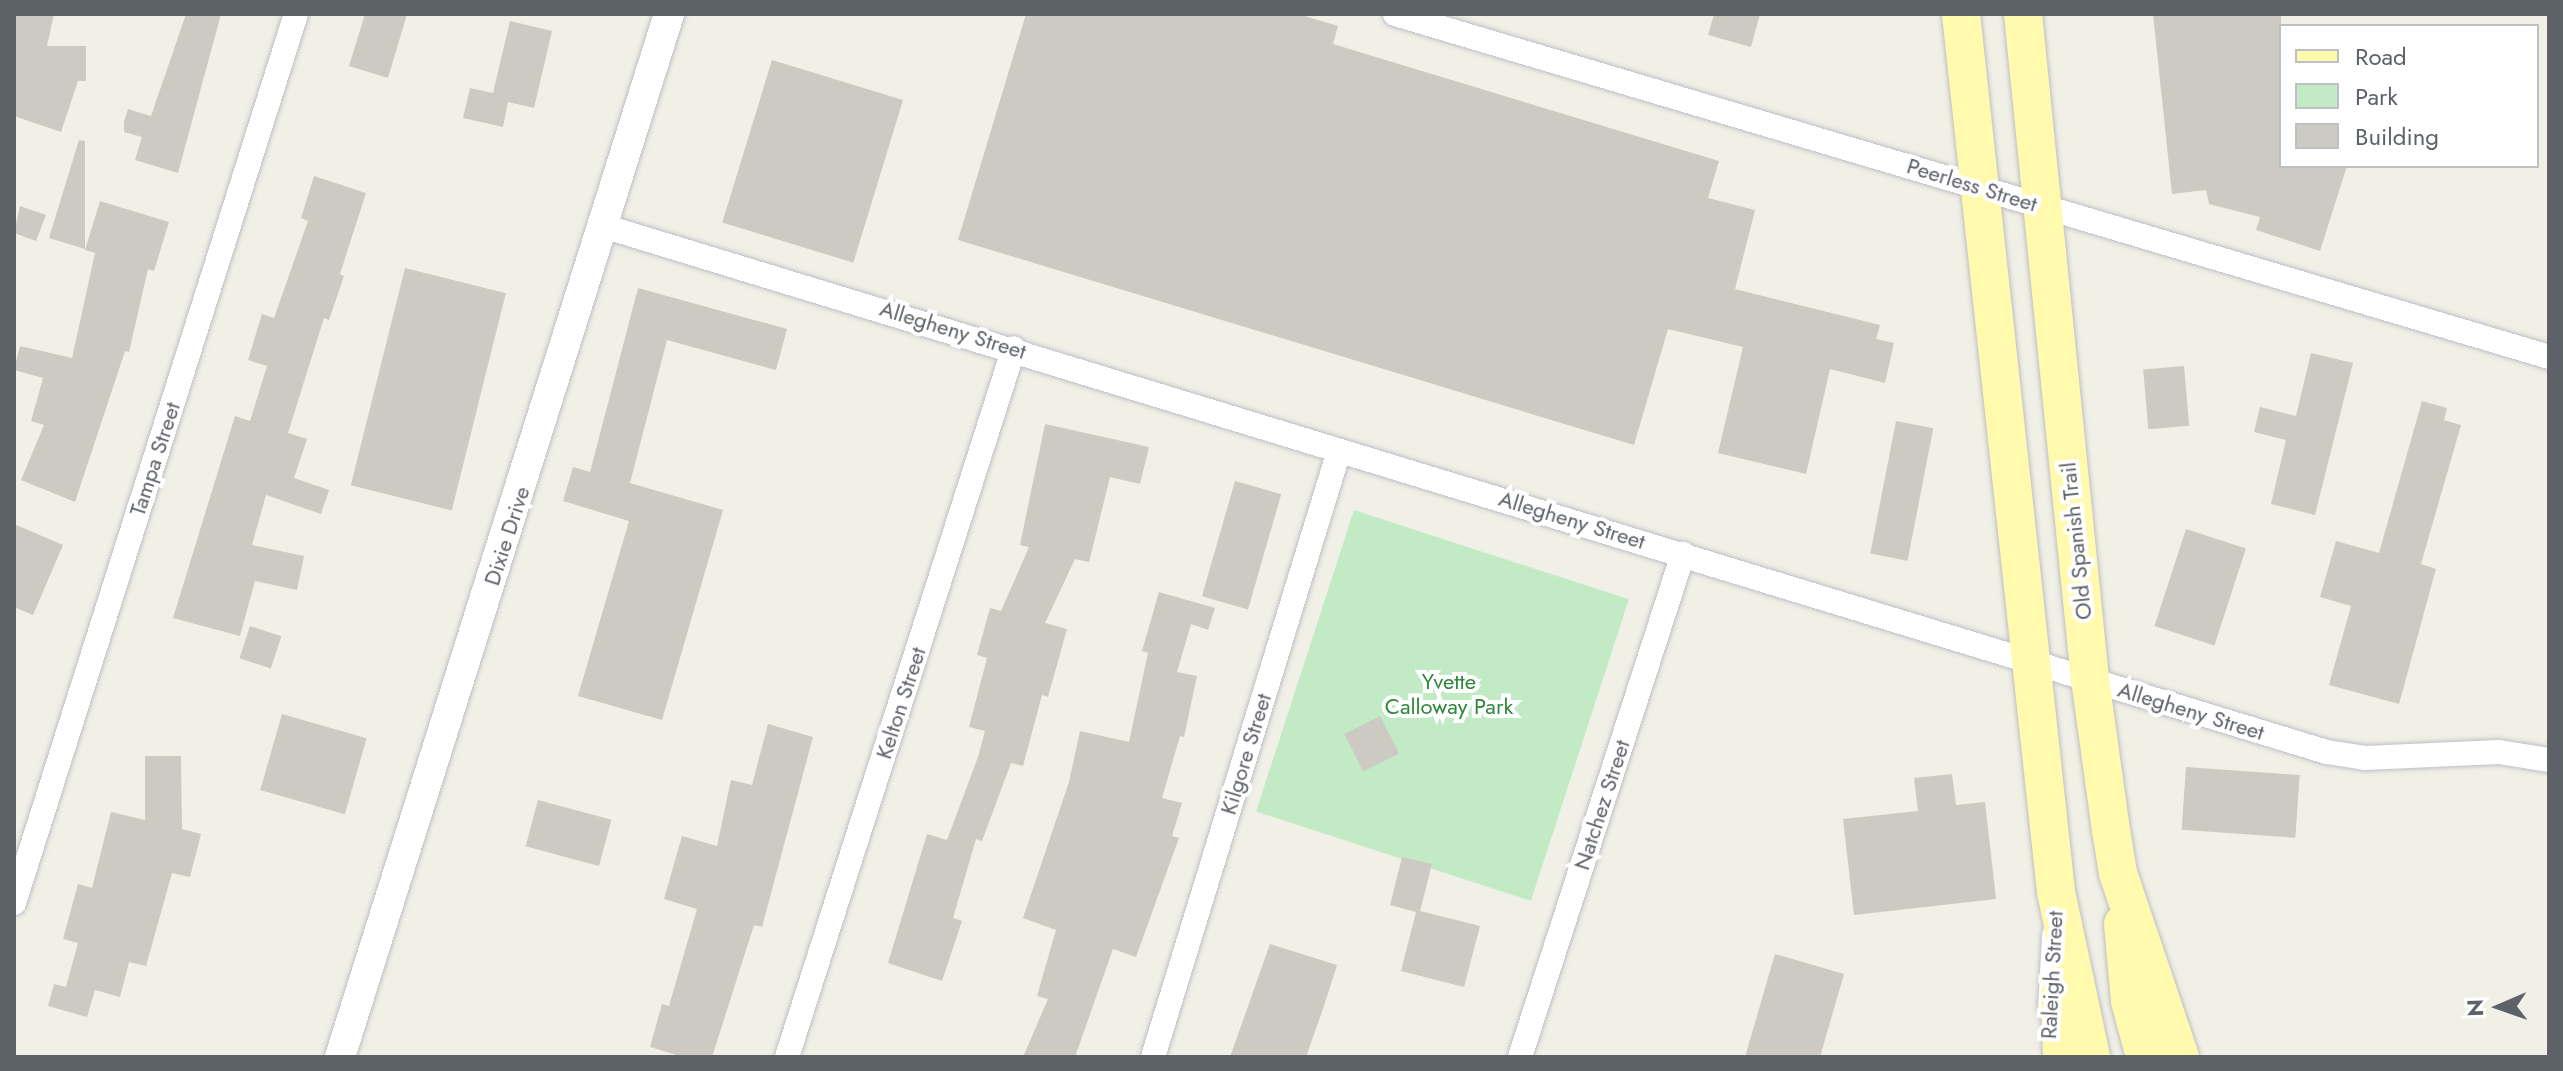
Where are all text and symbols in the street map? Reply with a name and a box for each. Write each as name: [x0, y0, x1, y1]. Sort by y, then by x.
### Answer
legend: [2279, 24, 2539, 168]
text: Road: [2355, 39, 2407, 74]
text: Park: [2355, 79, 2398, 114]
text: Building: [2355, 119, 2439, 154]
street label: Peerless Street: [1904, 153, 2040, 217]
street label: Allegheny Street: [877, 295, 1029, 365]
street label: Tampa Street: [124, 399, 186, 519]
street label: Old Spanish Trail: [2055, 461, 2097, 621]
street label: Dixie Drive: [479, 483, 535, 589]
street label: Allegheny Street: [1496, 485, 1648, 555]
street label: Kelton Street: [871, 644, 931, 762]
park label: Yvette Calloway Park: [1385, 668, 1513, 720]
street label: Allegheny Street: [2115, 676, 2267, 746]
street label: Kilgore Street: [1215, 690, 1277, 818]
street label: Natchez Street: [1569, 737, 1635, 873]
street label: Raleigh Street: [2035, 910, 2069, 1040]
north arrow: [2459, 967, 2539, 1047]
text: N: [2459, 999, 2491, 1017]

